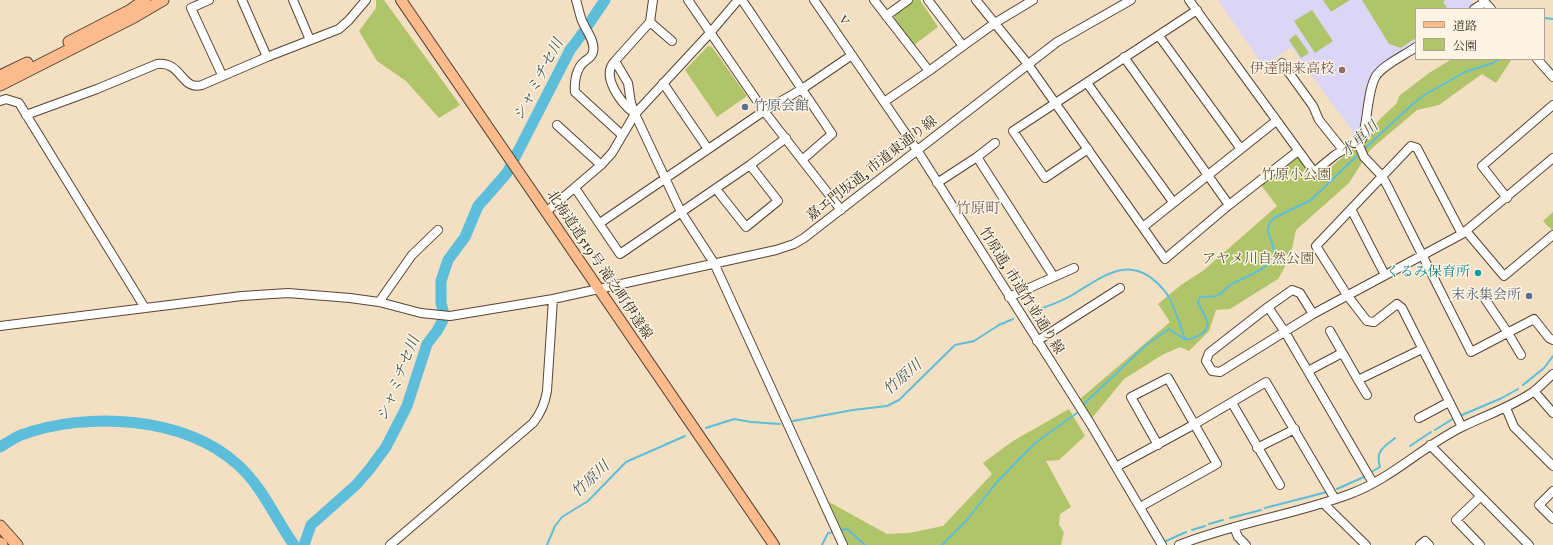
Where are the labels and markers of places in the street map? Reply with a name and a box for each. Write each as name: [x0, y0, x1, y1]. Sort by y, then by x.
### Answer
place label: 伊達開来高校: [1250, 62, 1334, 78]
marker: 伊達開来高校: [1337, 65, 1347, 75]
place label: 竹原会館: [753, 99, 809, 115]
marker: 竹原会館: [740, 102, 750, 112]
place label: くるみ保育所: [1386, 265, 1470, 281]
marker: くるみ保育所: [1473, 268, 1483, 278]
place label: 末永集会所: [1451, 288, 1521, 304]
marker: 末永集会所: [1524, 291, 1534, 301]

